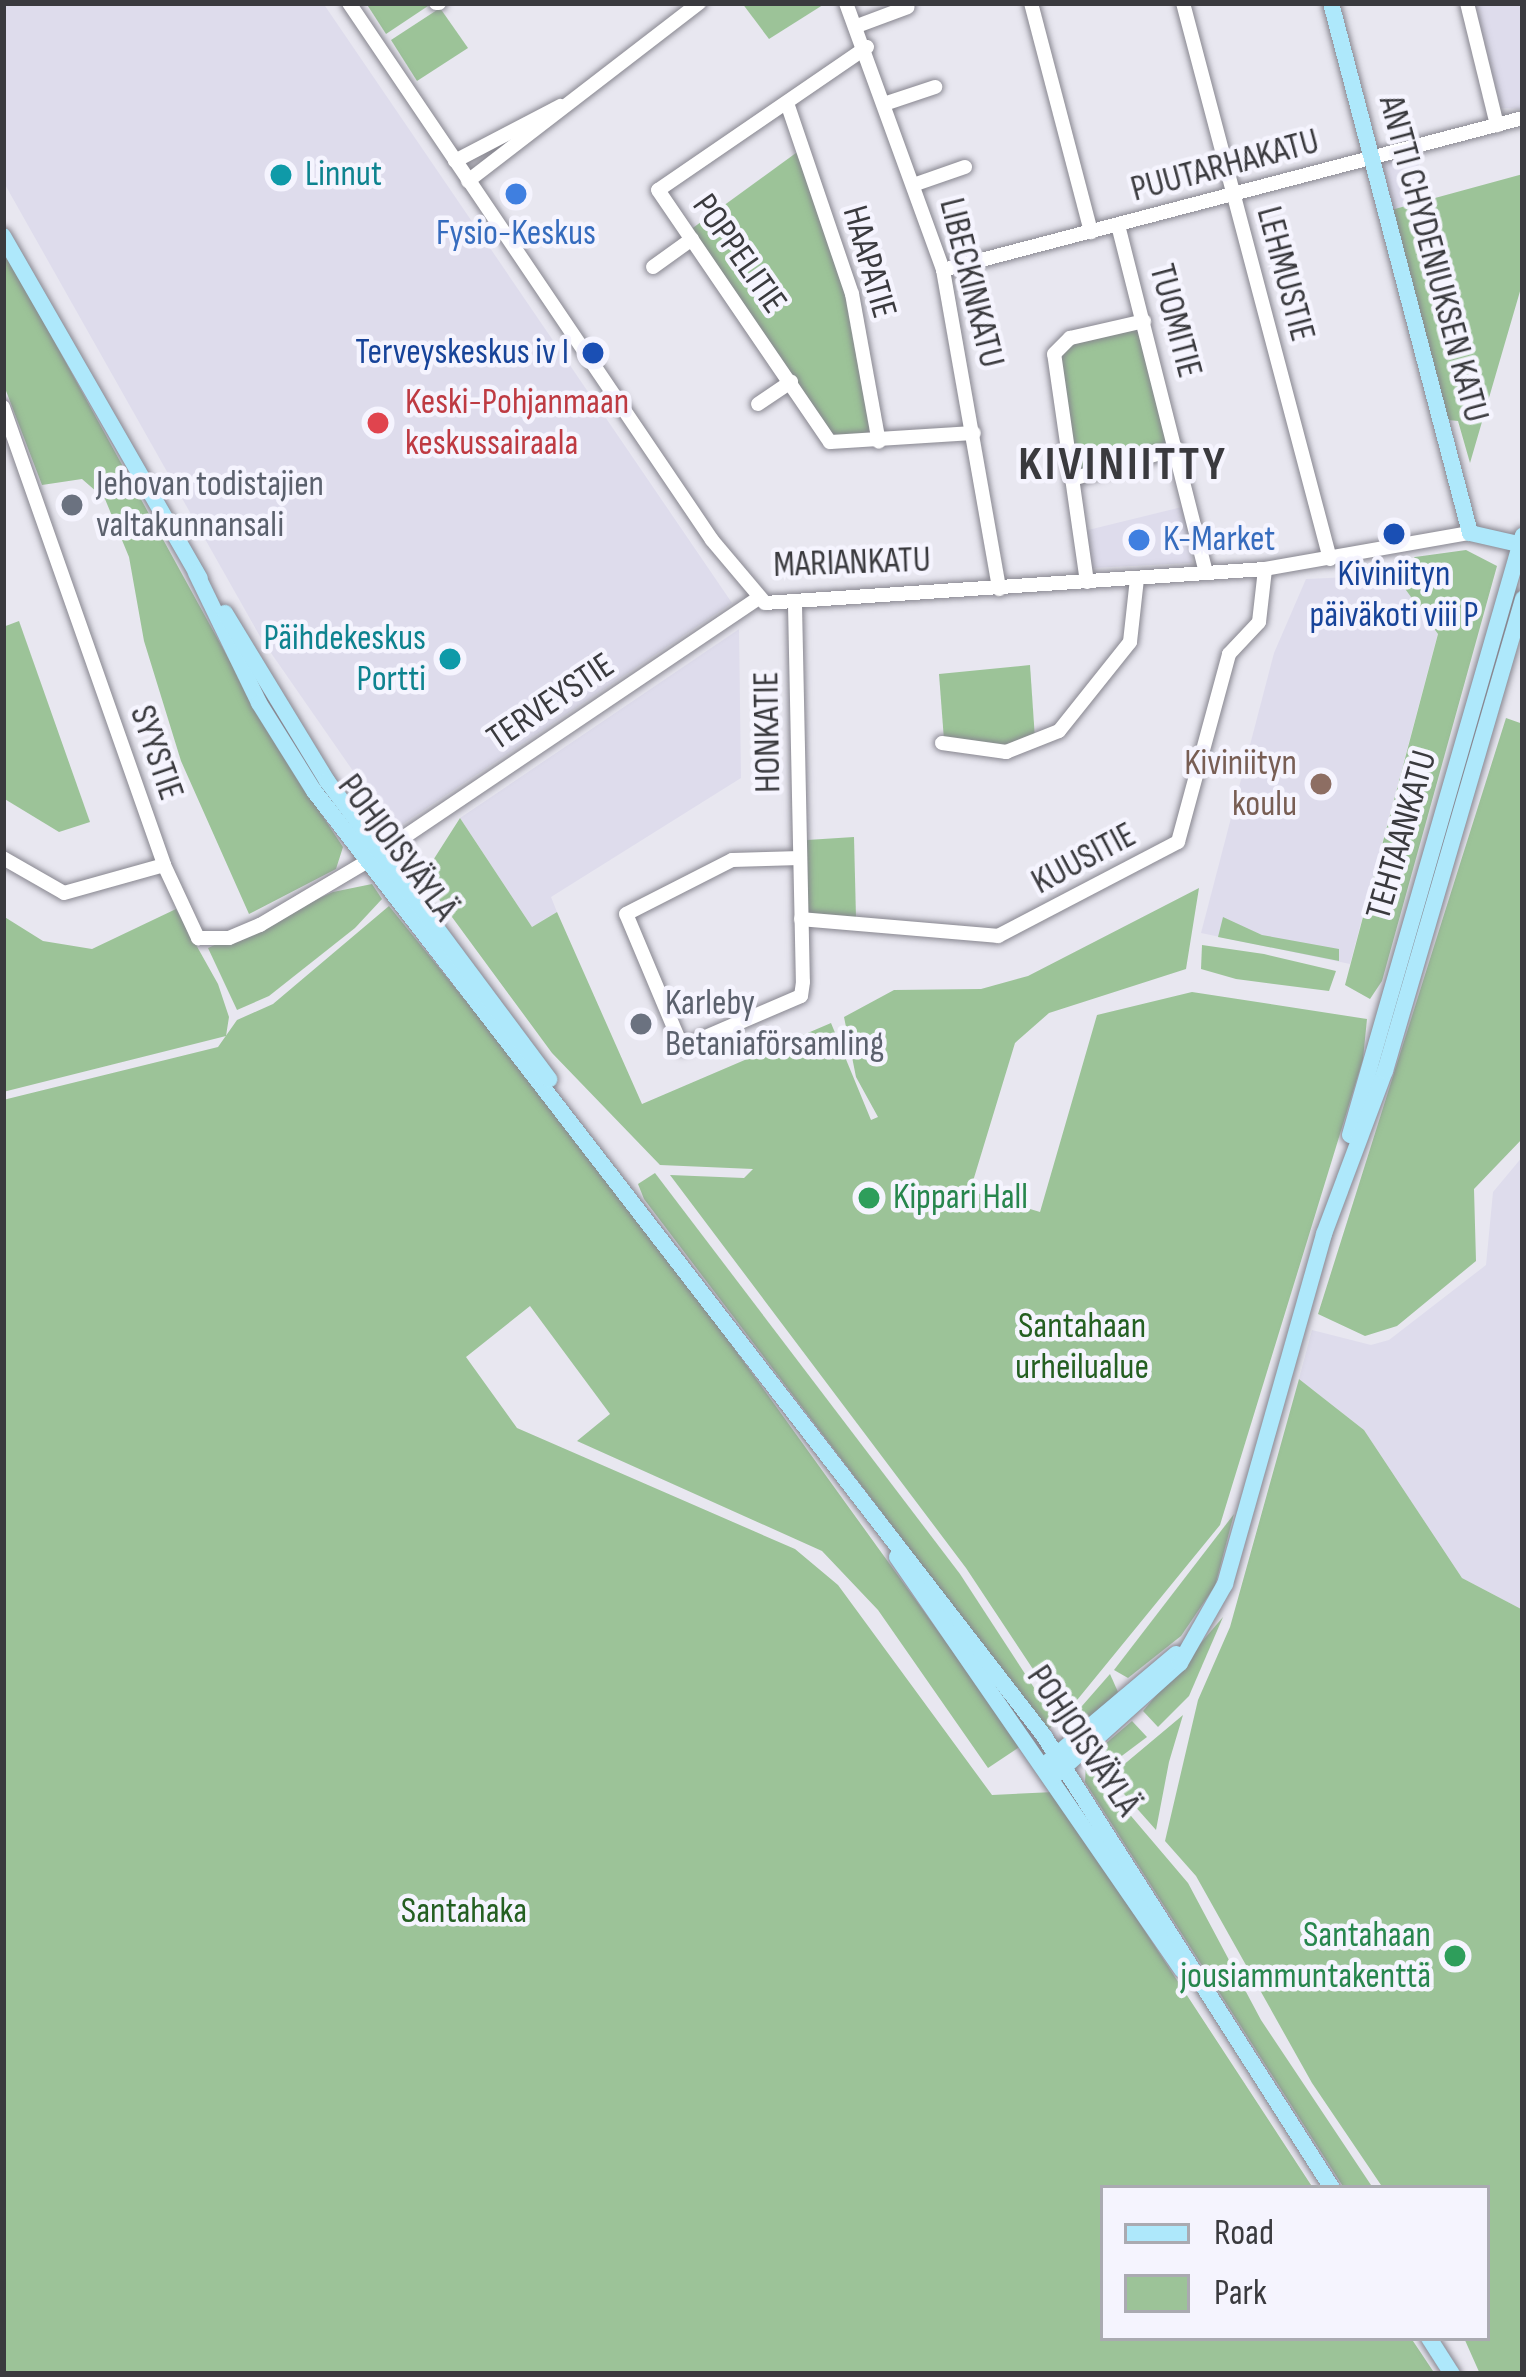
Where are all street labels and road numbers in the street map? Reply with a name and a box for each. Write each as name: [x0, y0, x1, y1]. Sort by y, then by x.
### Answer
street label: ANTTI CHYDENIUKSEN KATU: [1369, 91, 1497, 427]
street label: PUUTARHAKATU: [1126, 120, 1324, 212]
street label: POPPELITIE: [682, 186, 796, 322]
street label: LIBECKINKATU: [929, 194, 1013, 372]
street label: HAAPATIE: [832, 201, 906, 323]
street label: LEHMUSTIE: [1246, 202, 1324, 346]
street label: TUOMITIE: [1139, 260, 1211, 382]
street label: MARIANKATU: [773, 539, 931, 587]
street label: TERVEYSTIE: [479, 644, 623, 760]
street label: HONKATIE: [745, 671, 791, 793]
street label: SYYSTIE: [120, 700, 192, 806]
street label: TEHTAANKATU: [1357, 746, 1447, 924]
street label: POHJOISVÄYLÄ: [328, 766, 466, 930]
street label: KUUSITIE: [1025, 814, 1143, 904]
street label: POHJOISVÄYLÄ: [1017, 1658, 1149, 1824]

